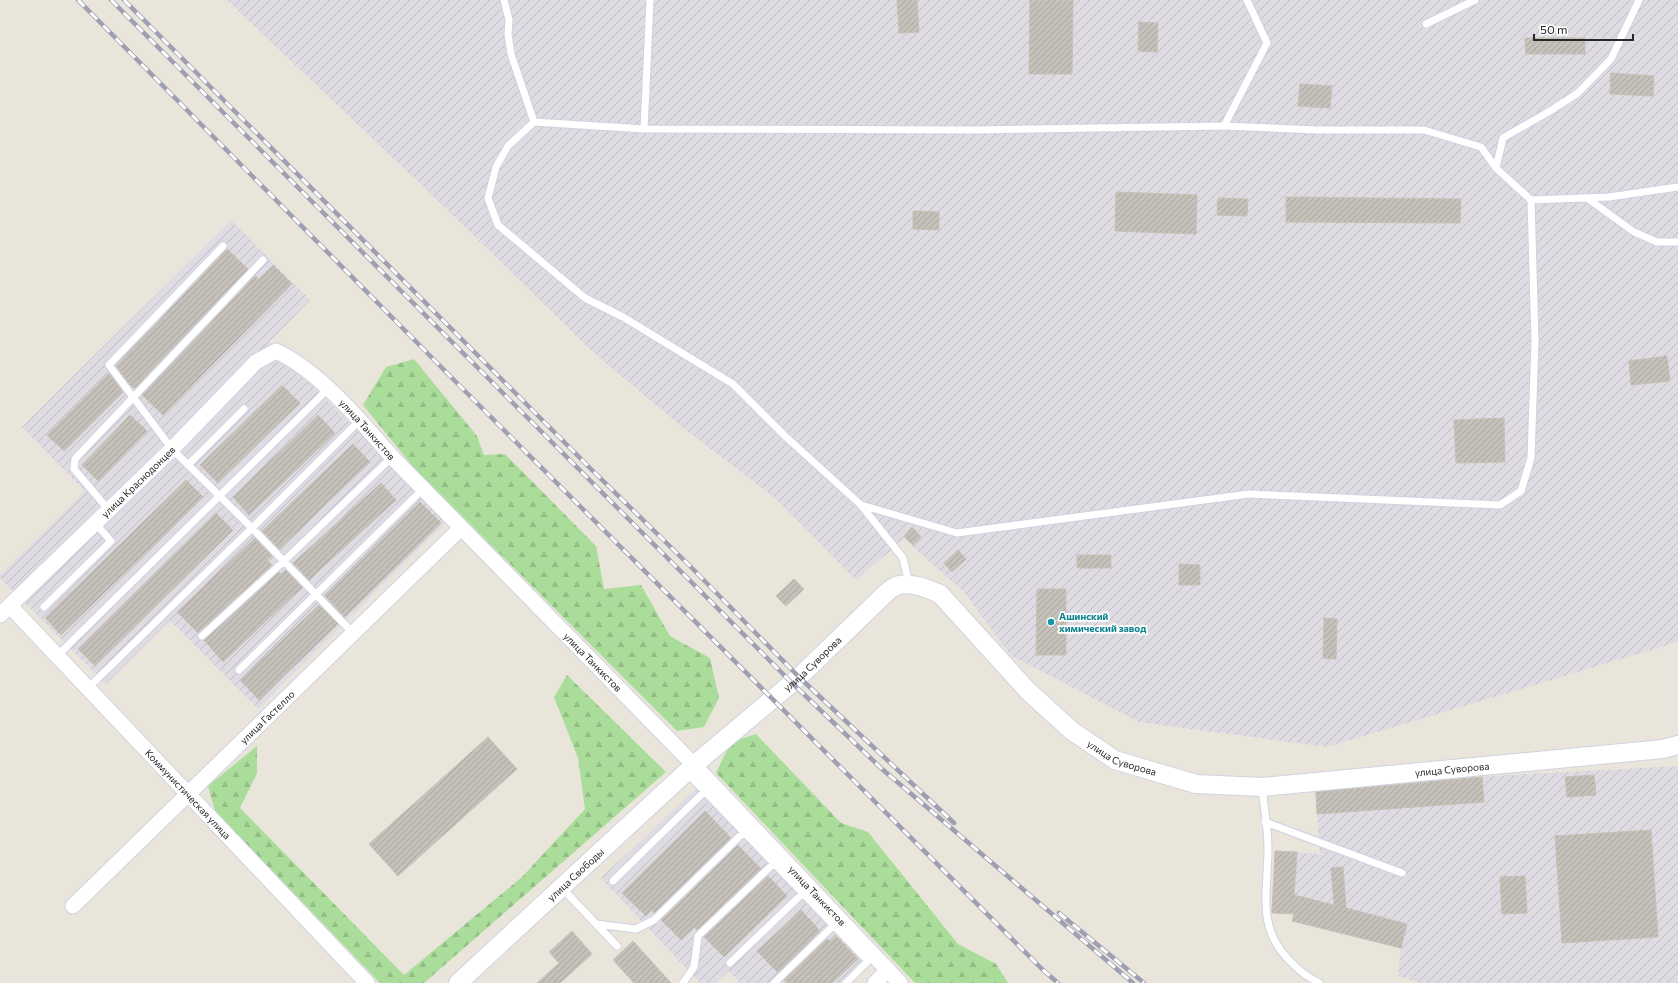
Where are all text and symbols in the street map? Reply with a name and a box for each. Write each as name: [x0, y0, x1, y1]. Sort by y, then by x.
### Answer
scale bar: [1534, 16, 1633, 42]
text: 50 m: [1540, 22, 1568, 36]
street label: улица Танкистов: [337, 396, 398, 462]
street label: улица Краснодонцев: [99, 443, 177, 520]
place label: Ашинский химический завод: [1059, 610, 1147, 634]
marker: Ашинский химический завод: [1046, 617, 1056, 627]
street label: улица Танкистов: [561, 630, 624, 694]
street label: улица Суворова: [781, 634, 844, 694]
street label: улица Гастелло: [237, 688, 297, 746]
street label: улица Суворова: [1085, 737, 1158, 778]
street label: Коммунистическая улица: [143, 747, 233, 841]
street label: улица Суворова: [1414, 759, 1490, 778]
street label: улица Свободы: [545, 845, 606, 903]
street label: улица Танкистов: [786, 863, 848, 928]

